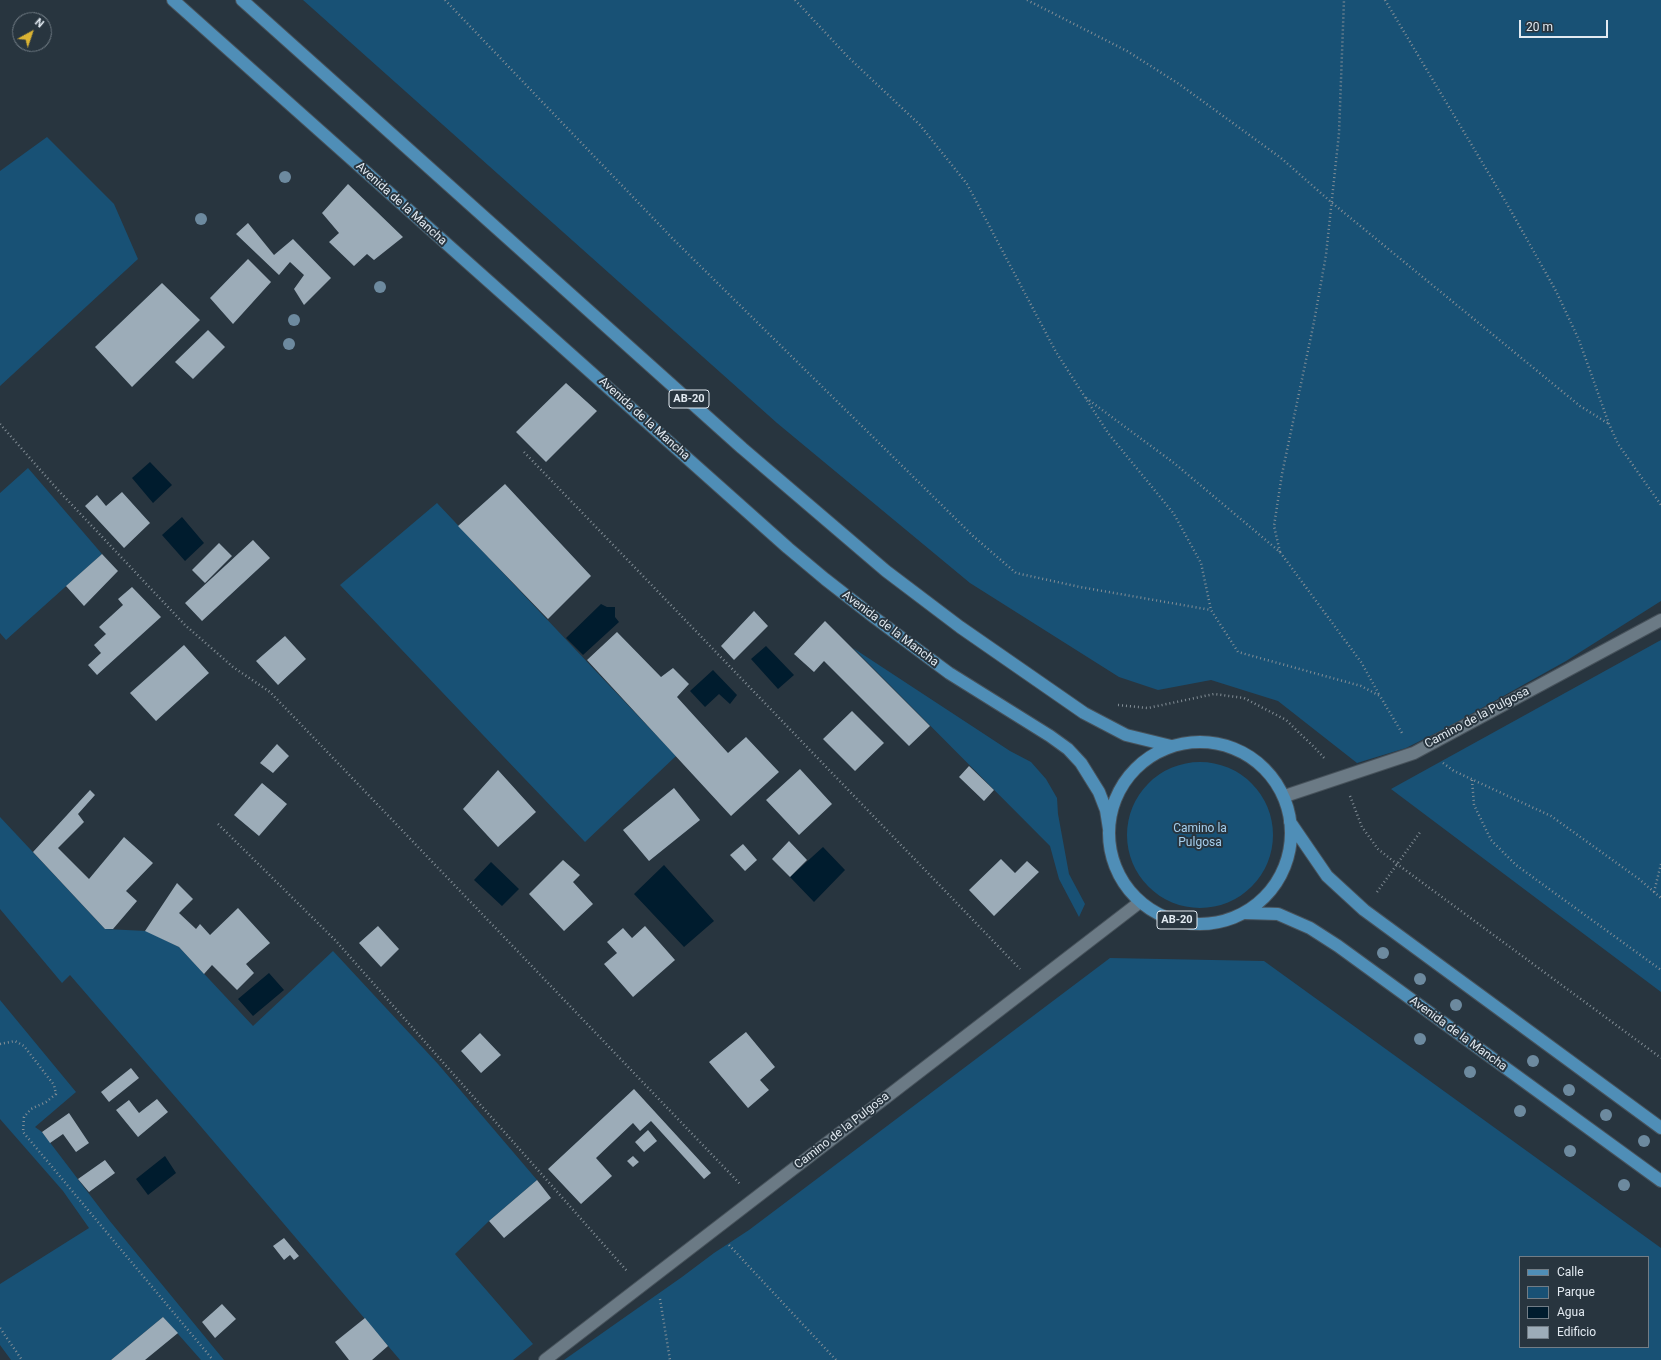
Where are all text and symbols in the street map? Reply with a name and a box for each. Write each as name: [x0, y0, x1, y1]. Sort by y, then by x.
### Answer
north arrow: [12, 12, 52, 52]
scale bar: [1521, 12, 1610, 38]
text: N: [32, 16, 47, 31]
text: 20 m: [1526, 20, 1553, 34]
street label: Avenida de la Mancha: [353, 159, 449, 249]
street label: Avenida de la Mancha: [596, 374, 692, 464]
road number: AB-20: [669, 390, 709, 408]
street label: Avenida de la Mancha: [839, 588, 941, 670]
street label: Camino de la Pulgosa: [1422, 684, 1532, 752]
park label: Camino la Pulgosa: [1173, 822, 1227, 850]
road number: AB-20: [1157, 911, 1197, 929]
street label: Avenida de la Mancha: [1406, 994, 1510, 1074]
street label: Camino de la Pulgosa: [792, 1090, 892, 1172]
legend: [1519, 1256, 1649, 1348]
text: Calle: [1557, 1265, 1584, 1279]
text: Parque: [1557, 1285, 1595, 1299]
text: Agua: [1557, 1305, 1585, 1319]
text: Edificio: [1557, 1325, 1596, 1339]

